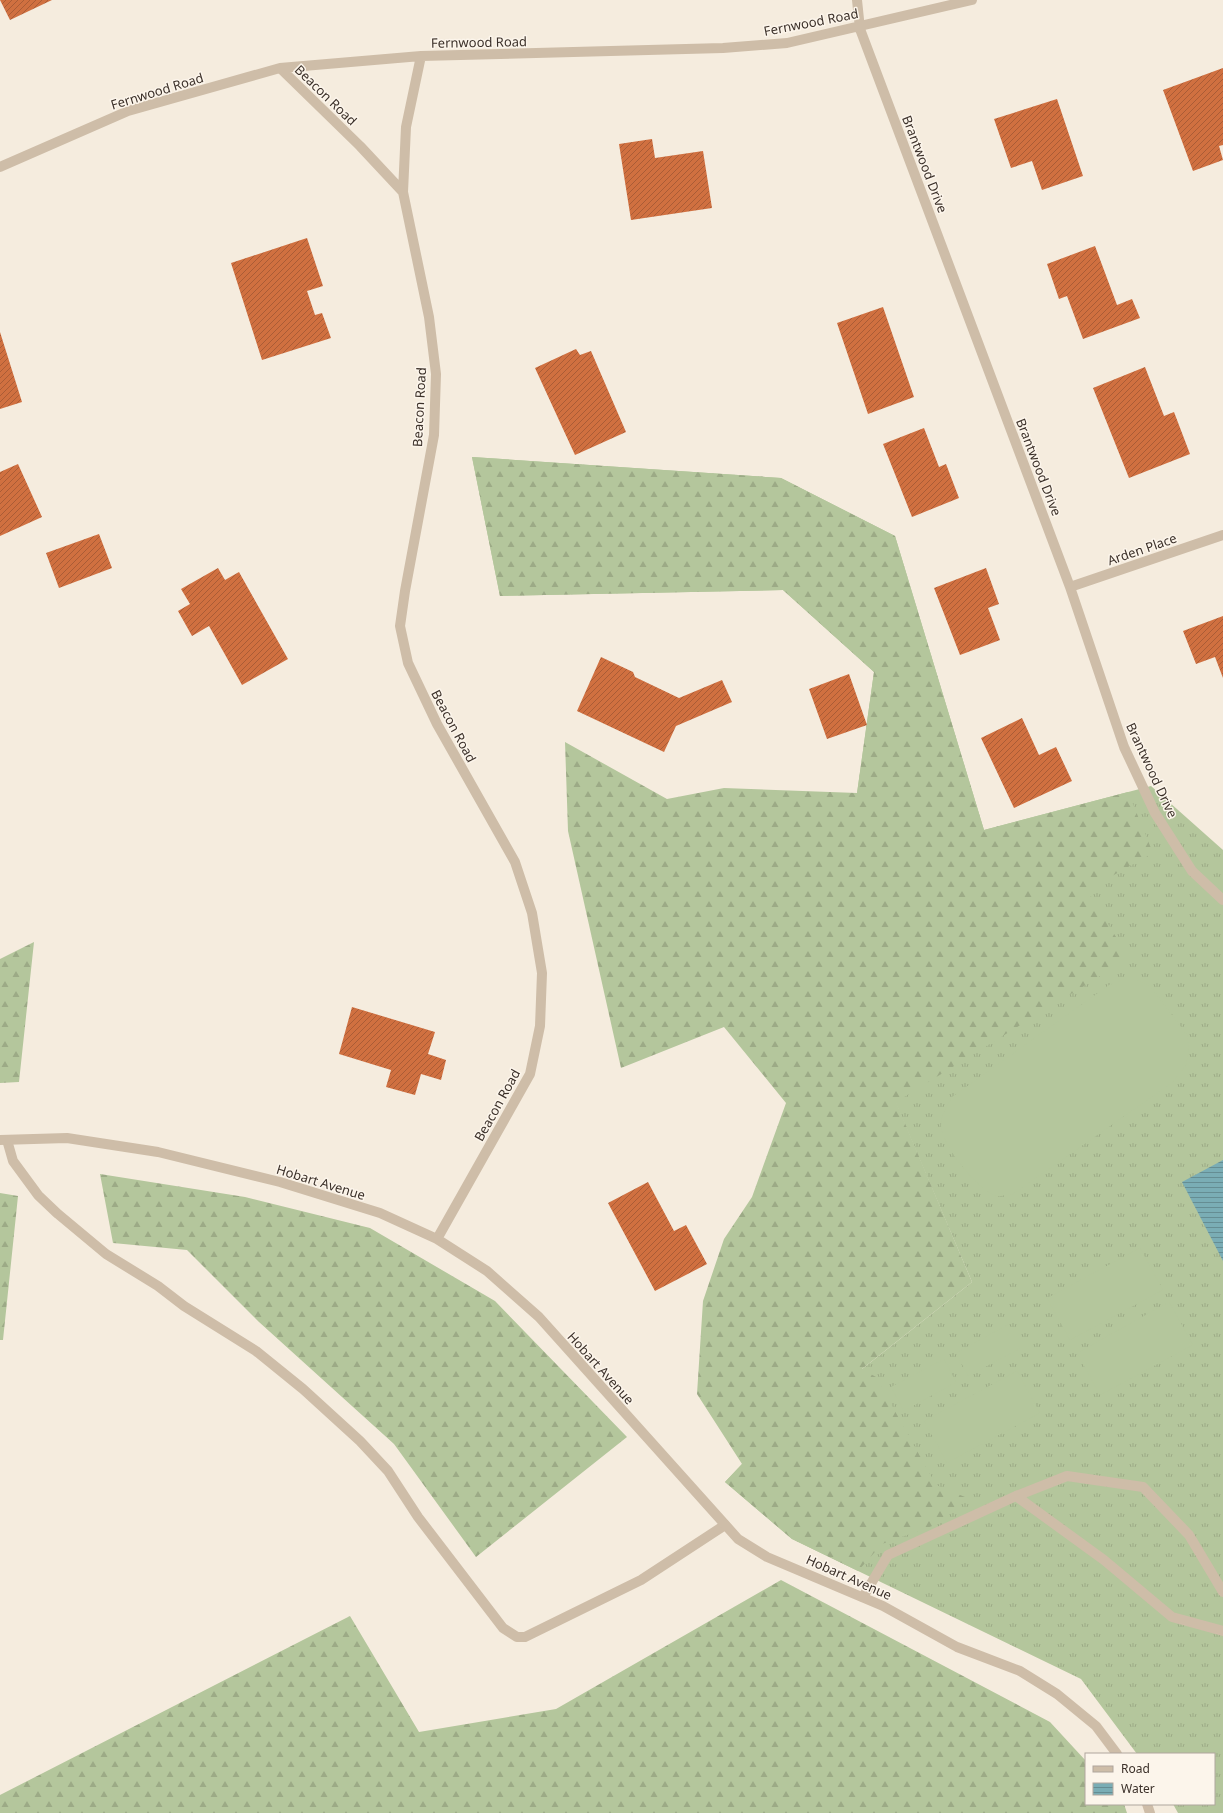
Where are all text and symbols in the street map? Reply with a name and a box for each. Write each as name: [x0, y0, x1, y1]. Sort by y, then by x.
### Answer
street label: Fernwood Road: [762, 4, 860, 40]
street label: Fernwood Road: [431, 32, 527, 52]
street label: Beacon Road: [291, 61, 361, 129]
street label: Fernwood Road: [108, 68, 206, 114]
street label: Brantwood Drive: [898, 113, 952, 215]
street label: Beacon Road: [408, 367, 430, 447]
street label: Brantwood Drive: [1012, 416, 1066, 518]
street label: Arden Place: [1105, 529, 1179, 569]
street label: Beacon Road: [427, 687, 481, 765]
street label: Brantwood Drive: [1122, 719, 1182, 821]
street label: Beacon Road: [470, 1066, 524, 1144]
street label: Hobart Avenue: [274, 1160, 368, 1204]
street label: Hobart Avenue: [564, 1328, 638, 1408]
street label: Hobart Avenue: [803, 1550, 895, 1604]
legend: [1085, 1753, 1215, 1805]
text: Road: [1121, 1760, 1150, 1777]
text: Water: [1121, 1780, 1155, 1797]

